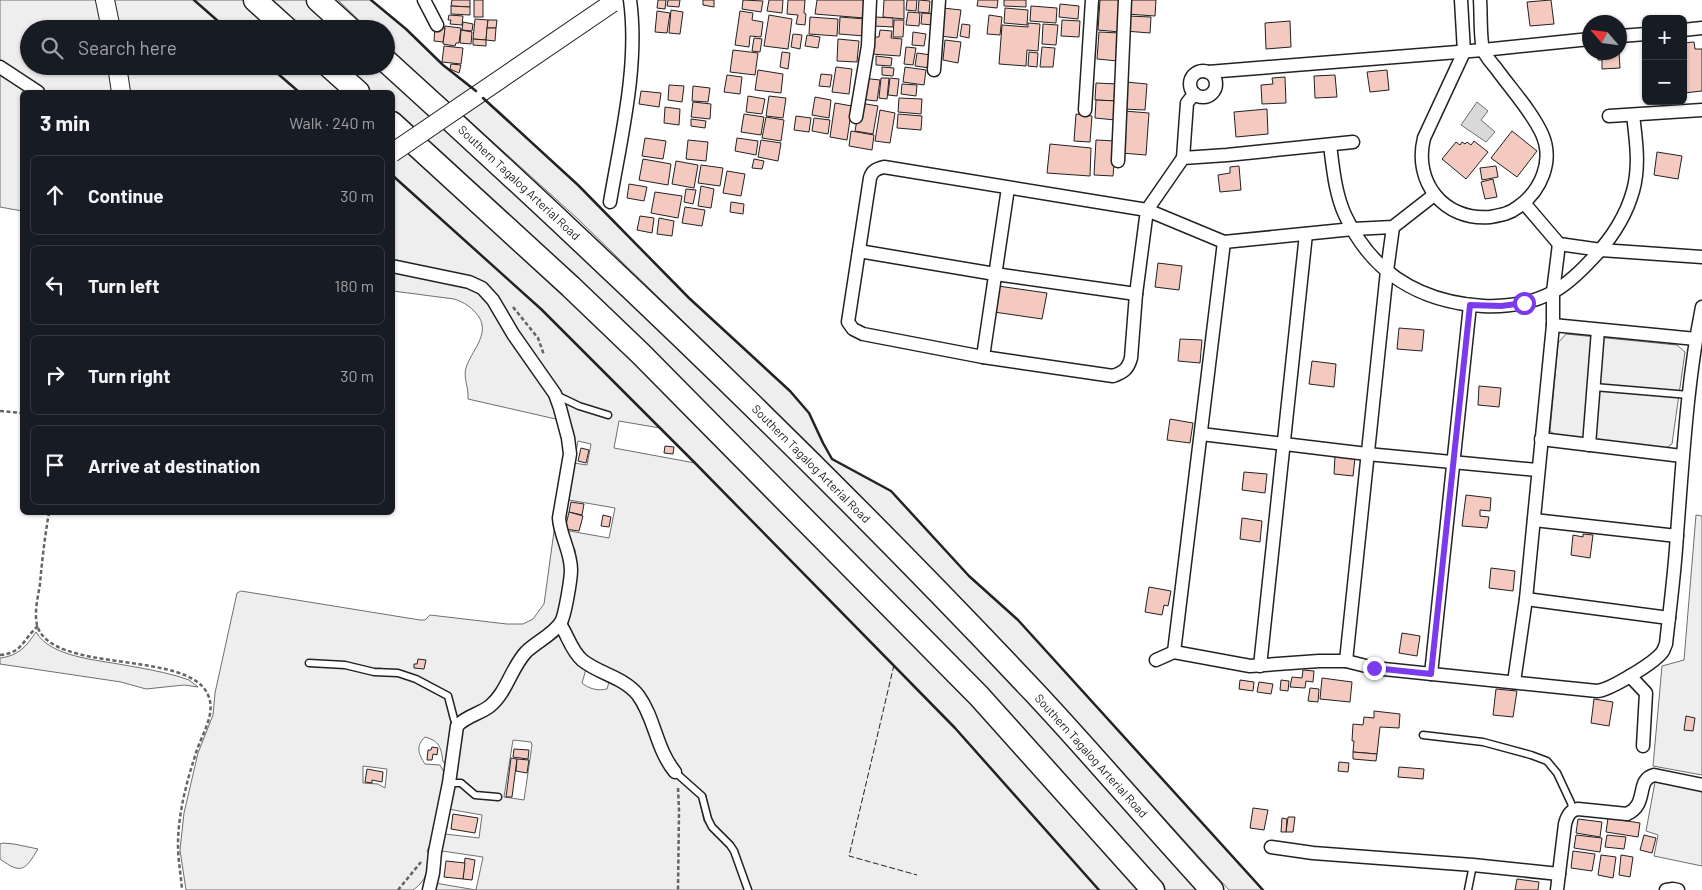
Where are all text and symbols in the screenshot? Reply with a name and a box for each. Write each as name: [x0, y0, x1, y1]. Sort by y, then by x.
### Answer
north arrow: [1582, 15, 1627, 60]
map controls: [1642, 15, 1687, 105]
button: +: [1642, 15, 1687, 60]
search box: [20, 20, 395, 75]
icon: search: [38, 34, 66, 62]
text: Search here: [78, 36, 177, 59]
button: −: [1642, 60, 1687, 105]
text: 3 min: [40, 110, 90, 135]
text: Walk · 240 m: [289, 113, 375, 132]
street label: Southern Tagalog Arterial Road: [456, 122, 584, 242]
icon: ahead: [41, 181, 69, 209]
text: Continue: [88, 184, 164, 207]
text: 30 m: [340, 186, 374, 205]
icon: left: [41, 271, 69, 299]
text: Turn left: [88, 274, 159, 297]
text: 180 m: [335, 276, 374, 295]
route start: [1513, 292, 1536, 315]
icon: right: [41, 361, 69, 389]
text: Turn right: [88, 364, 170, 387]
text: 30 m: [340, 366, 374, 385]
street label: Southern Tagalog Arterial Road: [750, 401, 874, 525]
icon: arrive: [41, 451, 69, 479]
text: Arrive at destination: [88, 454, 260, 477]
route end: [1363, 657, 1386, 680]
street label: Southern Tagalog Arterial Road: [1033, 691, 1151, 820]

